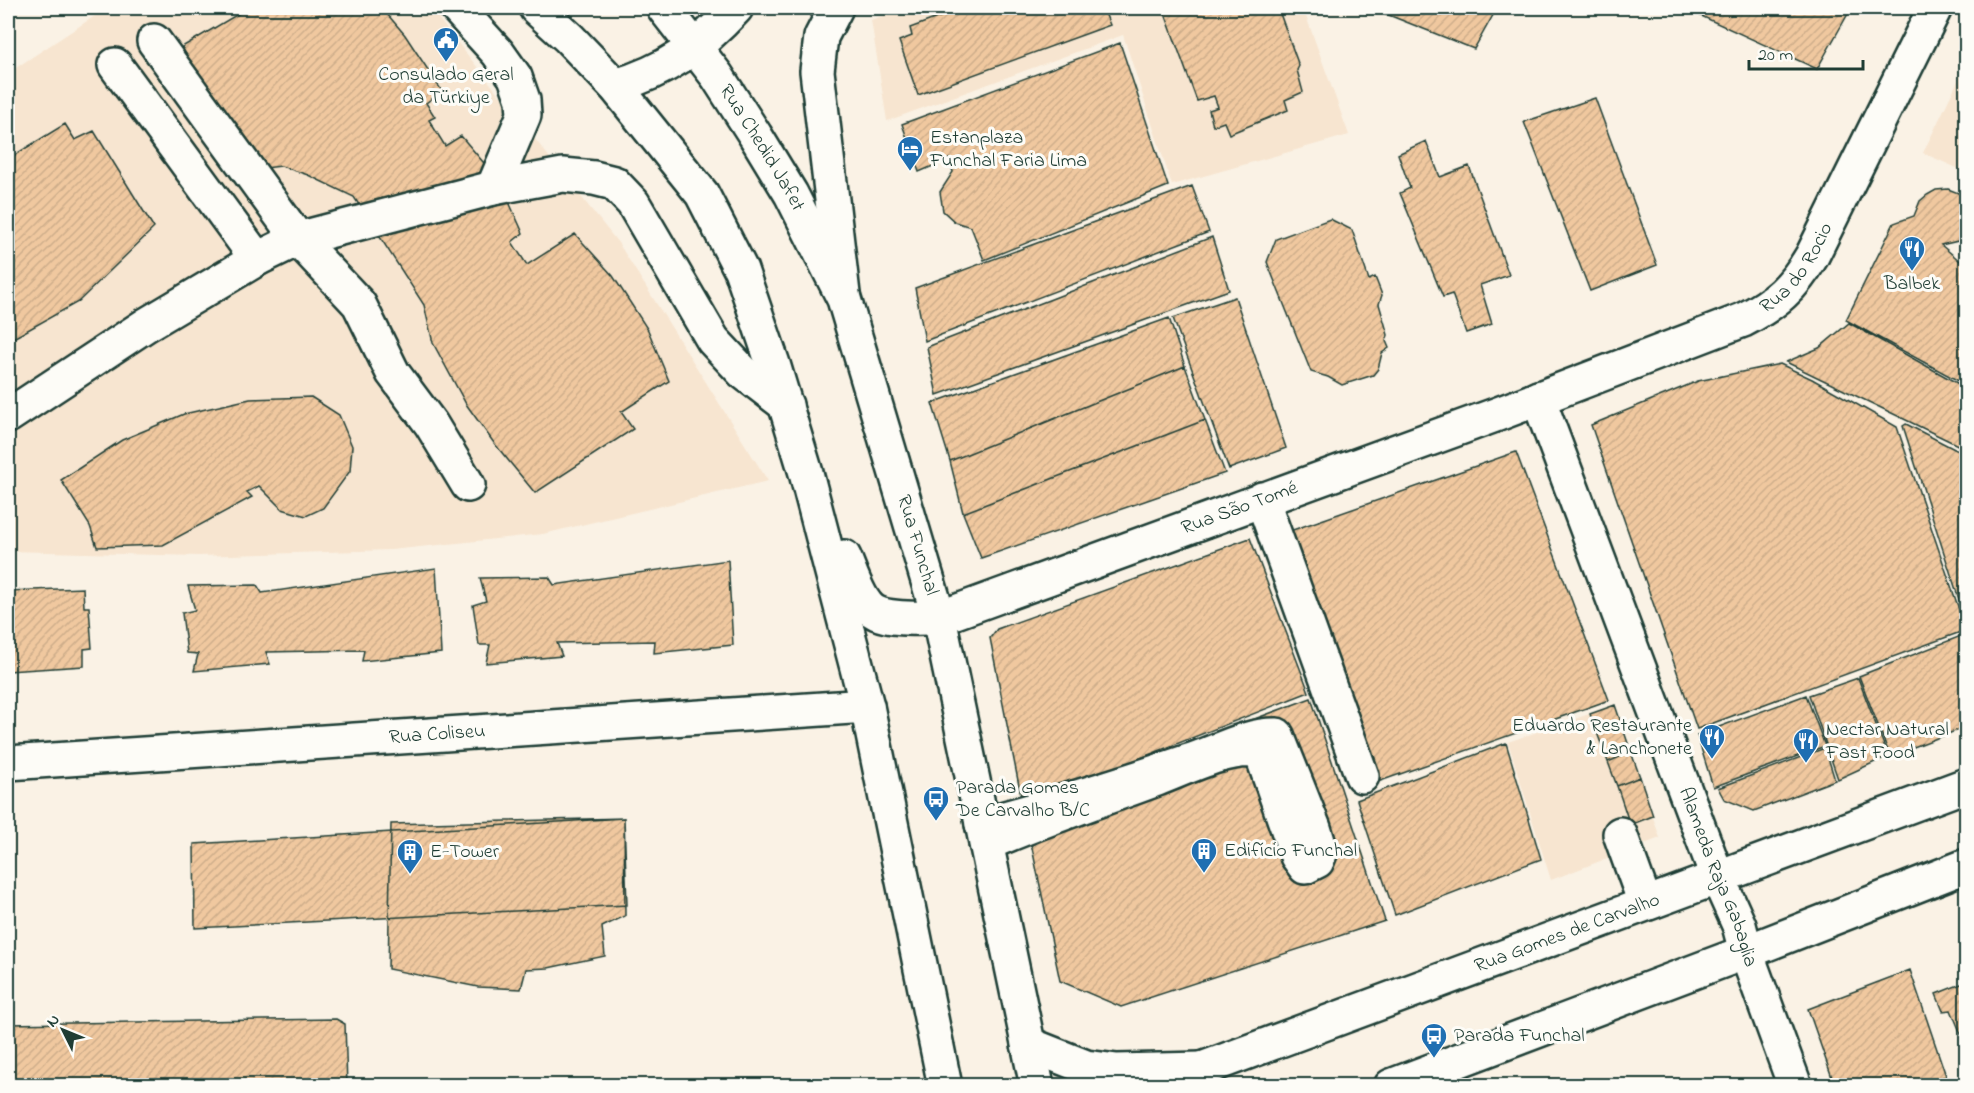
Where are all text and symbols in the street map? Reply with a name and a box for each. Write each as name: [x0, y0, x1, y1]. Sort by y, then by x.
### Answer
public building icon: Consulado Geral da Türkiye: [431, 25, 461, 63]
scale bar: [1749, 33, 1863, 71]
text: 20 m: [1758, 43, 1793, 69]
place label: Consulado Geral da Türkiye: [378, 61, 514, 113]
street label: Rua Chedid Jafet: [712, 79, 812, 217]
place label: Estanplaza Funchal Faria Lima: [929, 124, 1087, 176]
hotel icon: Estanplaza Funchal Faria Lima: [895, 134, 925, 172]
street label: Rua do Rocio: [1754, 218, 1841, 321]
restaurant icon: Balbek: [1897, 234, 1927, 272]
place label: Balbek: [1883, 270, 1940, 299]
street label: Rua São Tomé: [1177, 474, 1302, 543]
street label: Rua Funchal: [889, 491, 946, 599]
place label: Eduardo Restaurante & Lanchonete: [1512, 712, 1692, 764]
place label: Nectar Natural Fast Food: [1825, 716, 1949, 768]
street label: Rua Coliseu: [388, 717, 486, 752]
restaurant icon: Eduardo Restaurante & Lanchonete: [1697, 722, 1727, 760]
restaurant icon: Nectar Natural Fast Food: [1791, 726, 1821, 764]
place label: Parada Gomes De Carvalho B/C: [955, 774, 1090, 826]
street label: Alameda Raja Gabaglia: [1671, 783, 1765, 971]
bus stop icon: Parada Gomes De Carvalho B/C: [921, 784, 951, 822]
building icon: Edifício Funchal: [1189, 836, 1219, 874]
building icon: E-Tower: [395, 837, 425, 875]
place label: Edifício Funchal: [1224, 837, 1357, 866]
place label: E-Tower: [430, 838, 500, 867]
street label: Rua Gomes de Carvalho: [1470, 885, 1664, 981]
north arrow: [33, 1000, 93, 1060]
text: N: [41, 1009, 66, 1033]
bus stop icon: Parada Funchal: [1419, 1021, 1449, 1059]
place label: Parada Funchal: [1454, 1022, 1585, 1051]

